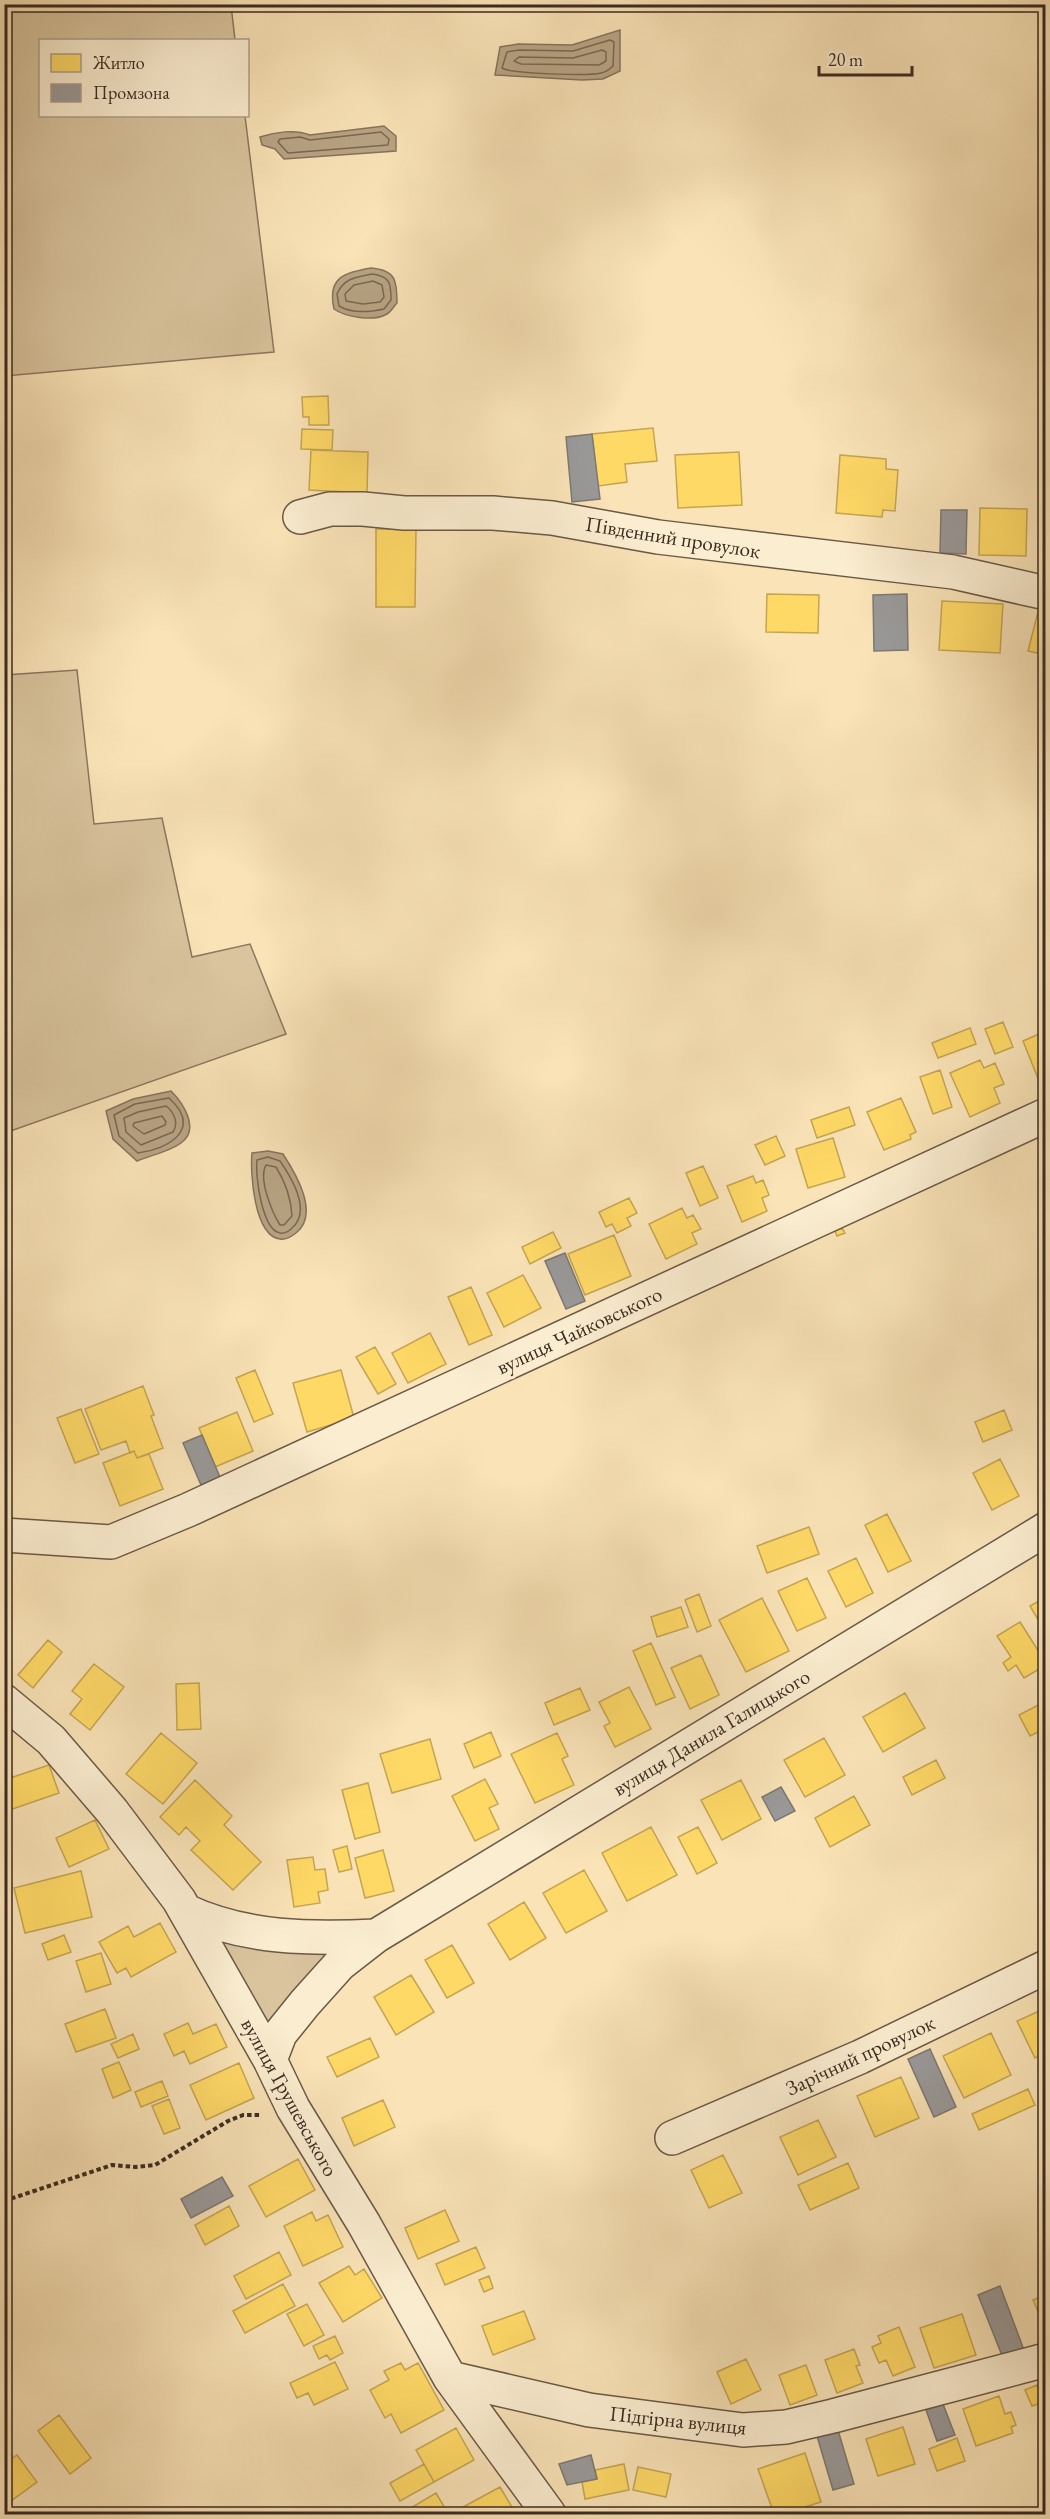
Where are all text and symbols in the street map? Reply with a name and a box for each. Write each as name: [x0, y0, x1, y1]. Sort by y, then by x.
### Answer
legend: [39, 39, 249, 117]
scale bar: [819, 39, 912, 77]
text: 20 m: [828, 48, 863, 71]
text: Житло: [92, 51, 145, 74]
text: Промзона: [93, 81, 170, 104]
street label: Південний провулок: [584, 510, 762, 564]
street label: вулиця Чайковського: [492, 1280, 666, 1380]
street label: вулиця Данила Галицького: [607, 1662, 815, 1802]
street label: Зарічний провулок: [781, 2009, 939, 2101]
street label: вулиця Грушевського: [235, 2013, 345, 2181]
street label: Підгірна вулиця: [608, 2399, 748, 2441]

